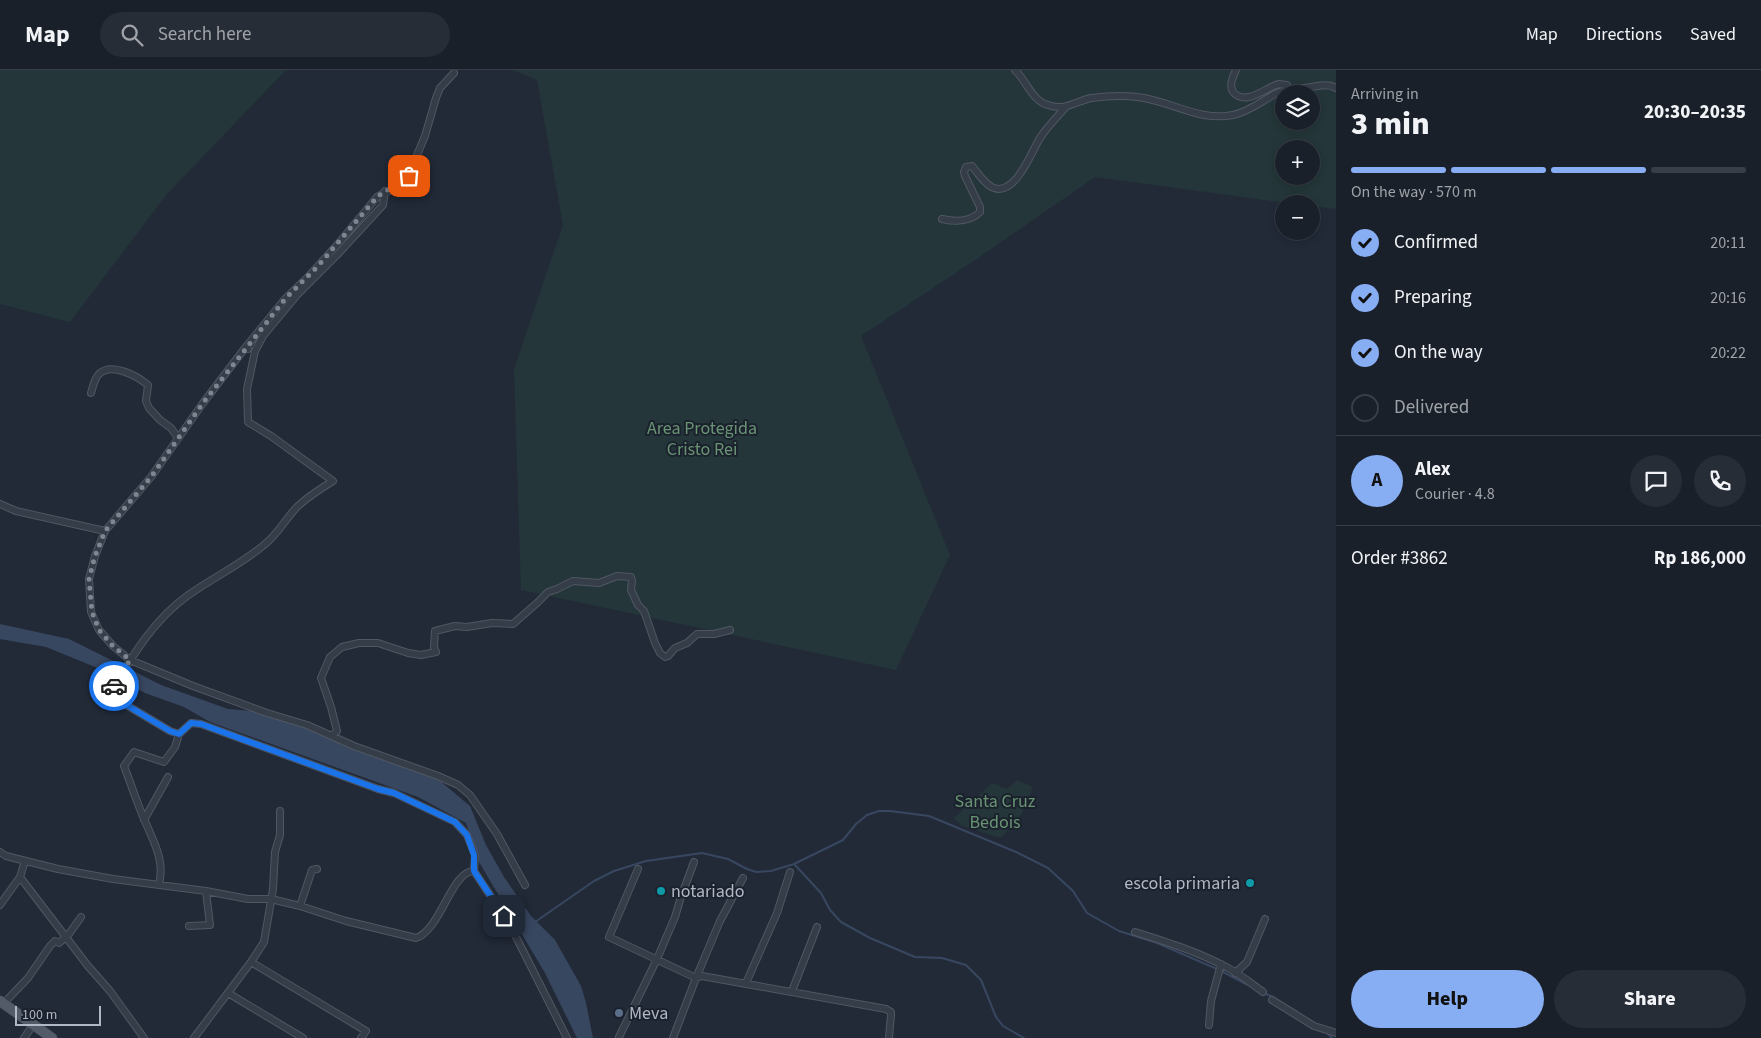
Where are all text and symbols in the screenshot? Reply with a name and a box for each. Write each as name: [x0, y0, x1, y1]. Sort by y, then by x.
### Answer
search box: [100, 12, 450, 57]
text: Map: [25, 17, 70, 52]
icon: search: [118, 21, 146, 49]
text: Search here: [158, 21, 251, 48]
text: Map: [1526, 22, 1558, 47]
text: Directions: [1586, 22, 1662, 47]
text: Saved: [1690, 22, 1736, 47]
text: Arriving in: [1351, 83, 1419, 105]
map controls: [1275, 85, 1320, 240]
button: layers: [1275, 85, 1320, 130]
text: 20:30–20:35: [1644, 99, 1746, 126]
text: 3 min: [1351, 101, 1430, 147]
button: +: [1275, 140, 1320, 185]
pin: [388, 155, 430, 197]
icon: bag: [395, 162, 423, 190]
text: On the way · 570 m: [1351, 181, 1476, 203]
button: −: [1275, 195, 1320, 240]
icon: check: [1351, 229, 1379, 257]
text: Confirmed: [1394, 229, 1478, 256]
text: 20:11: [1710, 232, 1746, 254]
icon: check: [1351, 284, 1379, 312]
text: Preparing: [1394, 284, 1472, 311]
text: 20:16: [1710, 287, 1746, 309]
icon: check: [1351, 339, 1379, 367]
text: On the way: [1394, 339, 1483, 366]
text: 20:22: [1710, 342, 1746, 364]
text: Delivered: [1394, 394, 1469, 421]
park label: Area Protegida Cristo Rei: [647, 416, 757, 462]
button: chat: [1630, 455, 1682, 507]
button: phone: [1694, 455, 1746, 507]
text: Alex: [1415, 456, 1451, 483]
text: A: [1372, 467, 1382, 494]
text: Courier · 4.8: [1415, 483, 1495, 505]
text: Order #3862: [1351, 545, 1448, 572]
text: Rp 186,000: [1654, 545, 1746, 572]
courier: [89, 661, 139, 711]
icon: car: [100, 672, 128, 700]
park label: Santa Cruz Bedois: [955, 789, 1036, 835]
place label: escola primaria: [1124, 871, 1240, 896]
marker: escola primaria: [1244, 877, 1256, 889]
place label: notariado: [671, 879, 745, 904]
marker: notariado: [655, 885, 667, 897]
pin: [483, 895, 525, 937]
icon: home: [490, 902, 518, 930]
button: Help: [1351, 970, 1544, 1028]
button: Share: [1554, 970, 1746, 1028]
place label: Meva: [629, 1001, 668, 1026]
scale bar: [15, 1003, 101, 1026]
text: 100 m: [22, 1005, 57, 1025]
marker: Meva: [613, 1007, 625, 1019]

